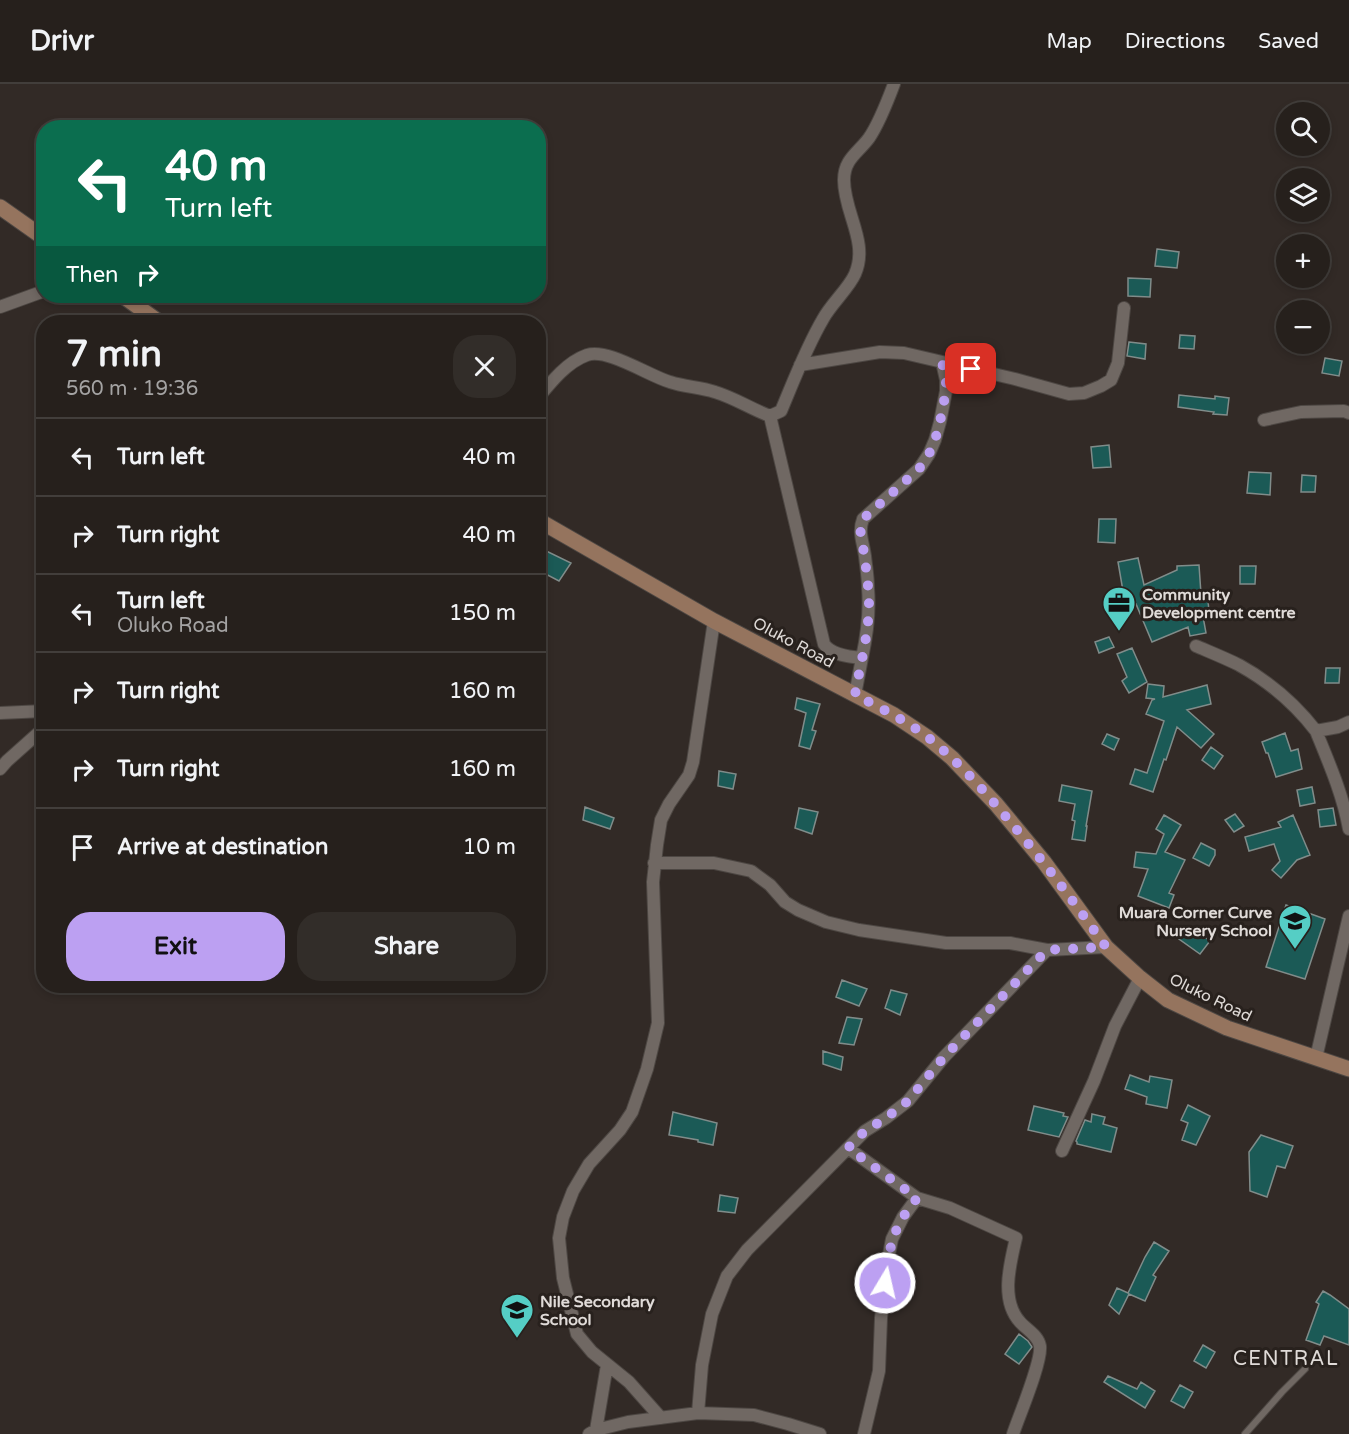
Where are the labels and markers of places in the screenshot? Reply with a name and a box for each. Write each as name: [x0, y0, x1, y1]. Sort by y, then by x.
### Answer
pin: [945, 343, 996, 394]
office icon: Community Development centre: [1101, 585, 1137, 632]
place label: Community Development centre: [1142, 585, 1296, 623]
place label: Muara Corner Curve Nursery School: [1119, 903, 1272, 941]
school or university icon: Muara Corner Curve Nursery School: [1277, 903, 1313, 950]
school or university icon: Nile Secondary School: [499, 1292, 535, 1339]
place label: Nile Secondary School: [540, 1292, 655, 1330]

